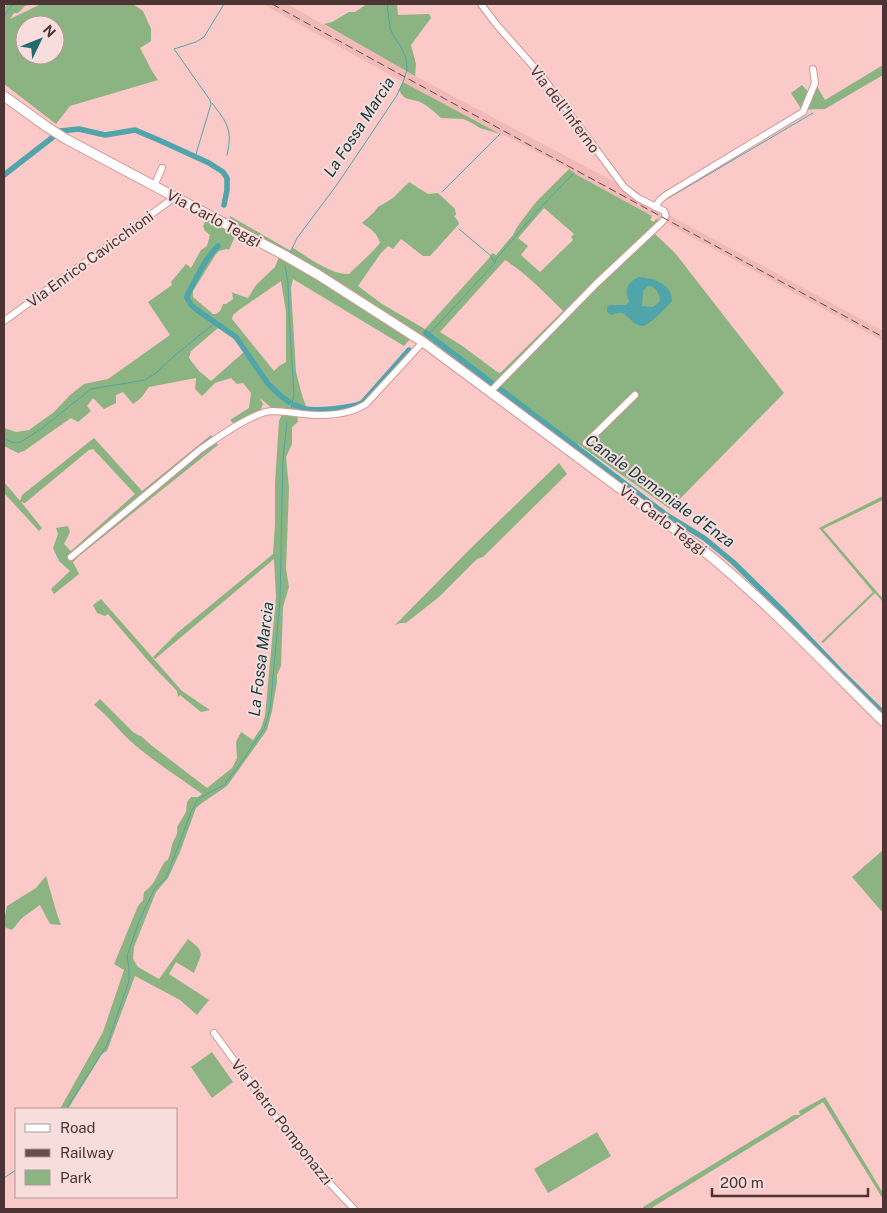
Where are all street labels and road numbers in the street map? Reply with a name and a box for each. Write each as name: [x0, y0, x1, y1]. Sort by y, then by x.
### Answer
street label: Via dell'Inferno: [527, 62, 603, 156]
street label: Via Carlo Teggi: [164, 186, 264, 250]
street label: Via Enrico Cavicchioni: [23, 207, 157, 311]
street label: Via Carlo Teggi: [616, 482, 710, 558]
street label: Via Pietro Pomponazzi: [228, 1056, 336, 1188]

